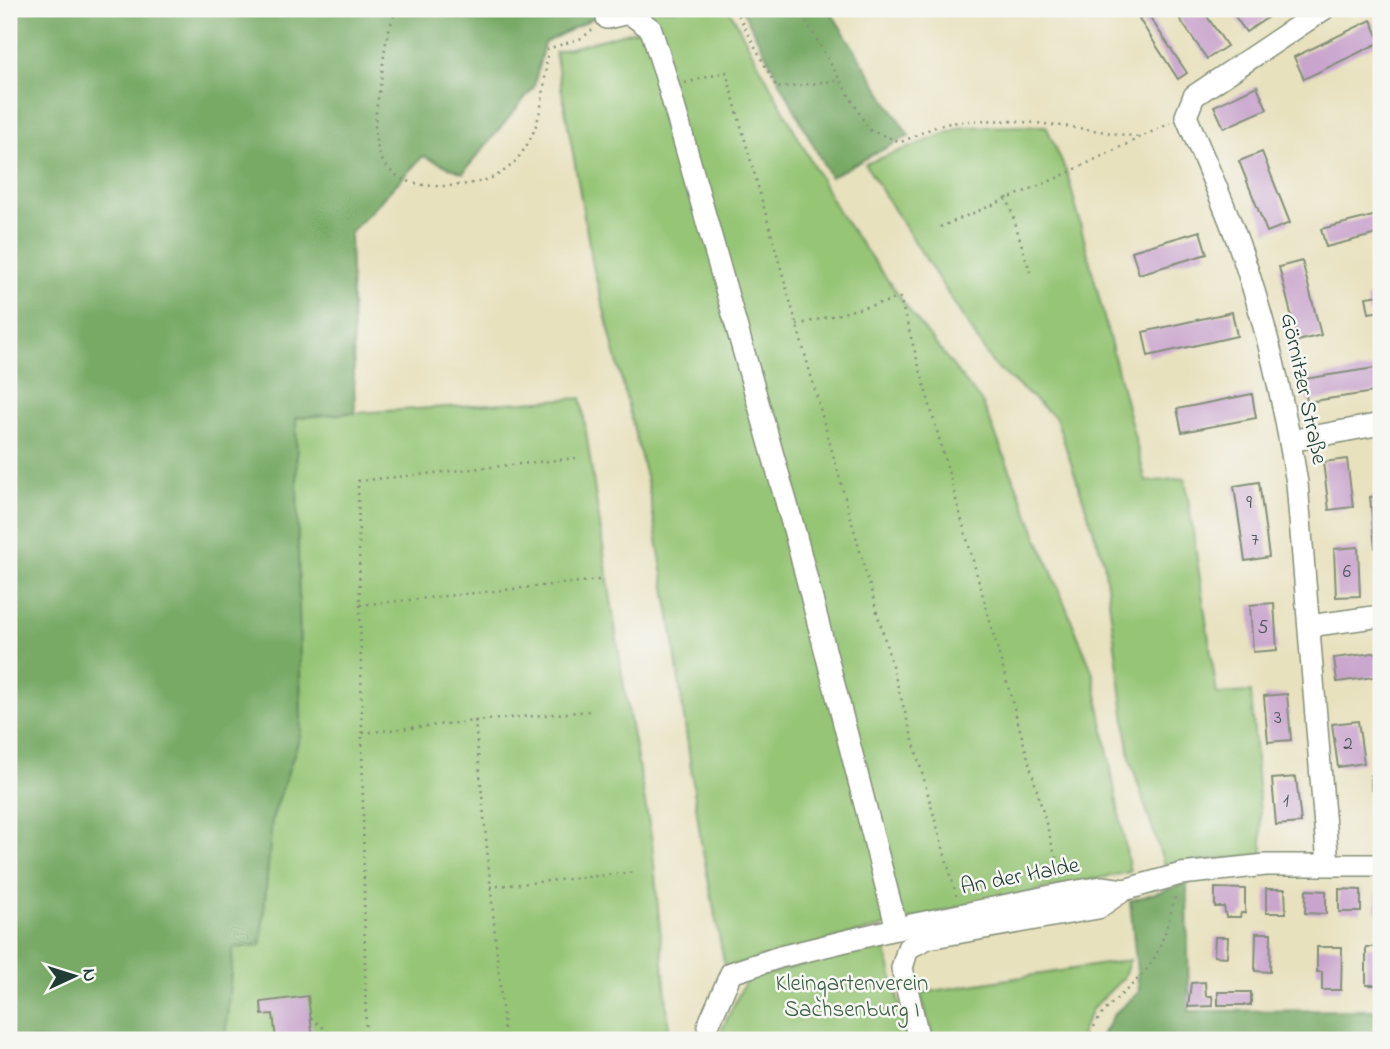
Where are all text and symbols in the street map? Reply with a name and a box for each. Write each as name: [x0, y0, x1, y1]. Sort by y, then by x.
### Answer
street label: Görnitzer Straße: [1271, 310, 1335, 468]
house number: 9: [1246, 490, 1252, 517]
house number: 7: [1251, 527, 1259, 554]
house number: 6: [1343, 559, 1351, 586]
house number: 5: [1258, 615, 1269, 642]
house number: 3: [1274, 705, 1282, 732]
house number: 2: [1343, 731, 1353, 758]
house number: 1: [1283, 788, 1289, 815]
street label: An der Halde: [958, 849, 1083, 905]
north arrow: [38, 940, 108, 1010]
text: N: [75, 968, 102, 983]
park label: Kleingartenverein Sachsenburg I: [776, 968, 928, 1028]

